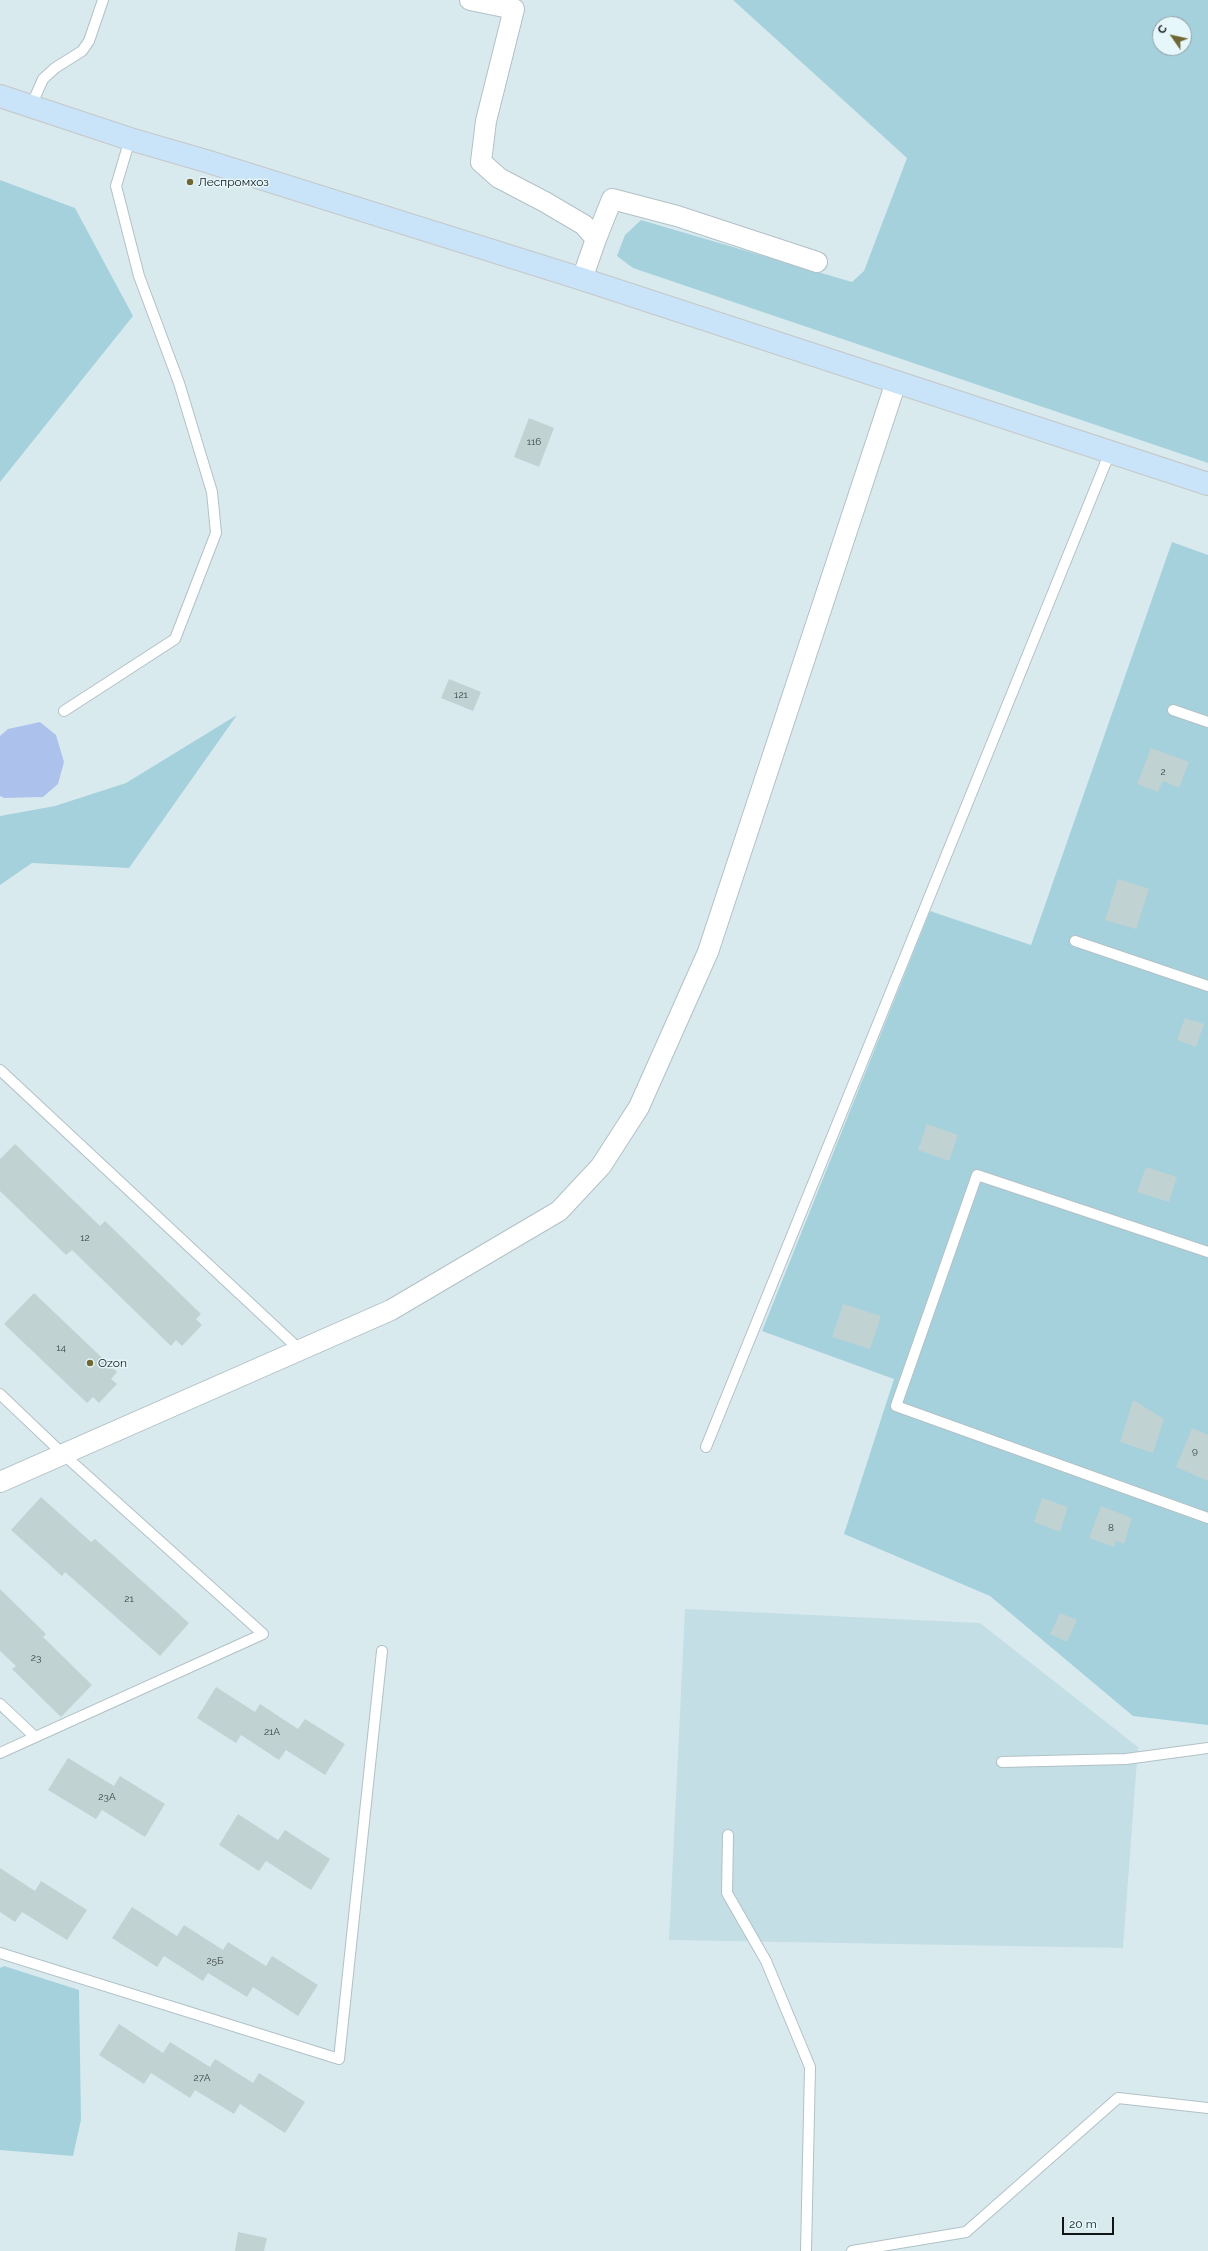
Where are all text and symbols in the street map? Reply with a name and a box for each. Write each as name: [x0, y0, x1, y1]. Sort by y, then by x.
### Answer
north arrow: [1152, 16, 1192, 56]
text: С: [1155, 23, 1170, 36]
place label: Леспромхоз: [198, 175, 269, 189]
marker: Леспромхоз: [185, 177, 195, 187]
house number: 116: [527, 436, 541, 448]
house number: 121: [454, 689, 468, 701]
house number: 2: [1160, 766, 1166, 778]
house number: 12: [80, 1232, 90, 1244]
house number: 14: [56, 1342, 66, 1354]
place label: Ozon: [98, 1356, 127, 1370]
marker: Ozon: [85, 1358, 95, 1368]
house number: 9: [1192, 1445, 1198, 1457]
house number: 8: [1108, 1522, 1114, 1534]
house number: 21: [124, 1593, 134, 1605]
house number: 23: [31, 1652, 41, 1664]
house number: 21А: [264, 1726, 280, 1738]
house number: 23А: [98, 1791, 116, 1803]
house number: 25Б: [206, 1955, 224, 1967]
house number: 27А: [194, 2072, 210, 2084]
scale bar: [1064, 2209, 1116, 2235]
text: 20 m: [1069, 2217, 1097, 2231]

